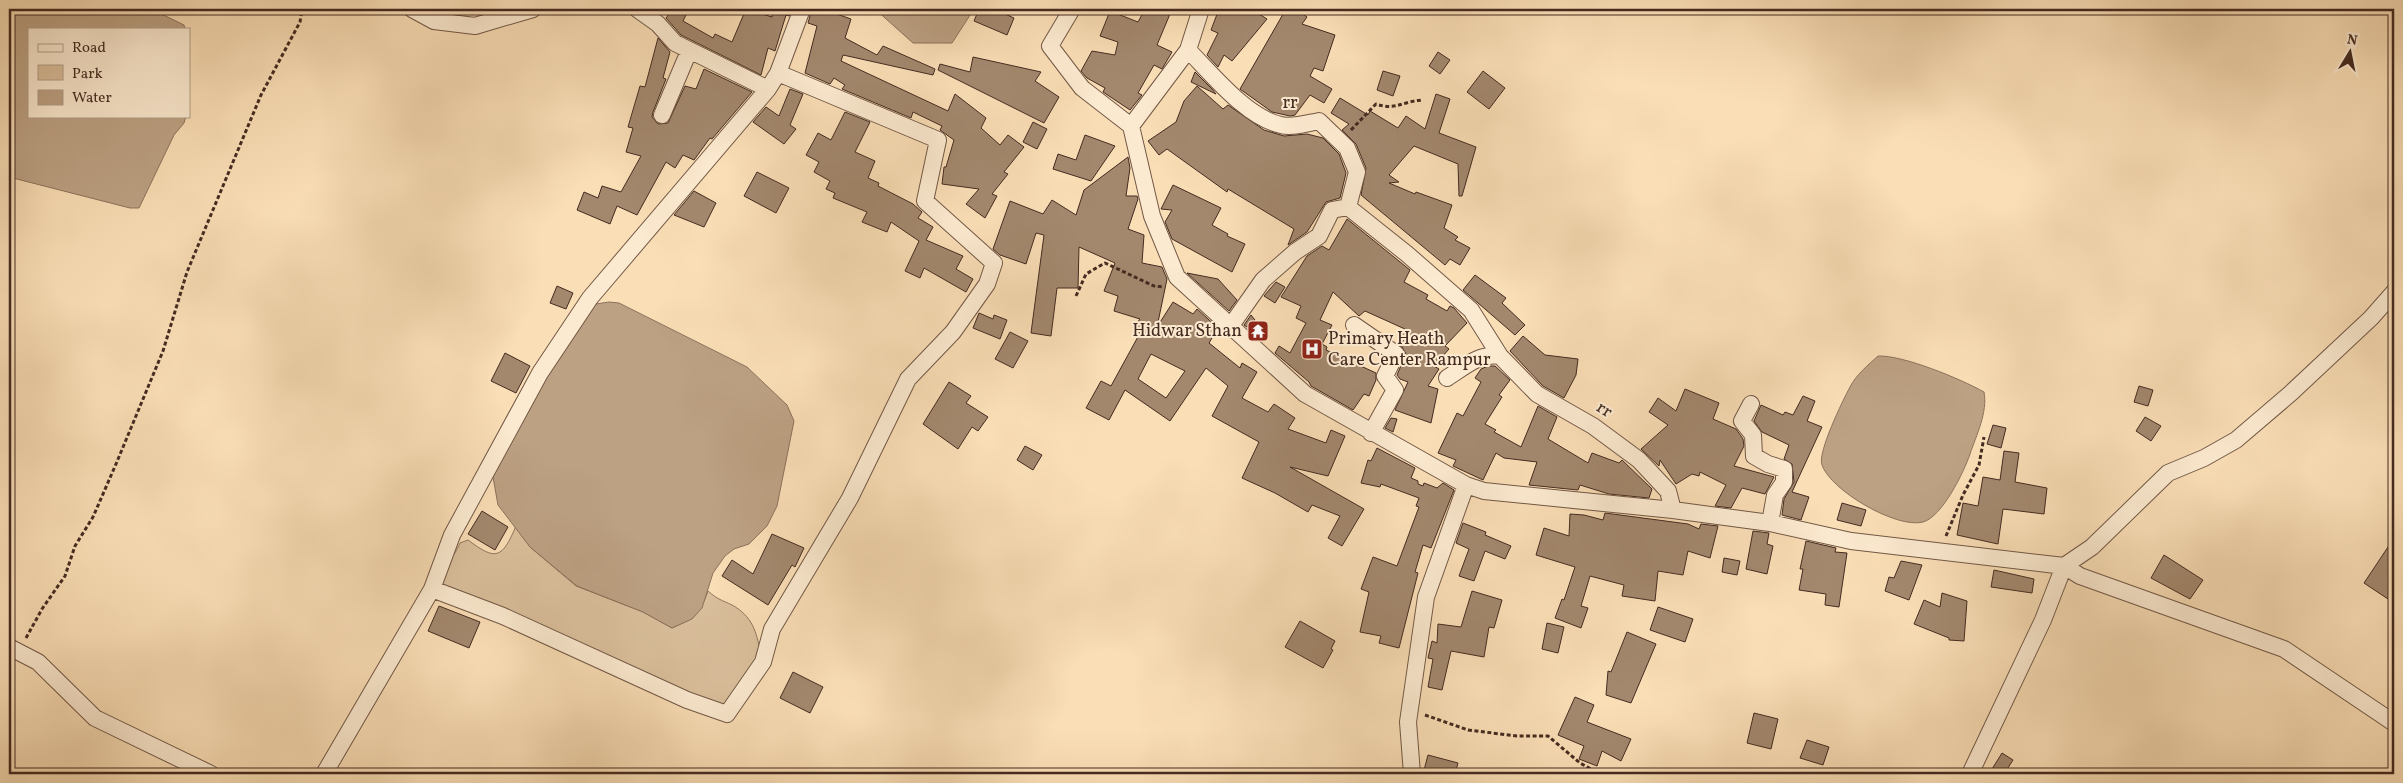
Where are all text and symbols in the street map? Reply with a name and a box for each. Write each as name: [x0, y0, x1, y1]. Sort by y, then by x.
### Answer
legend: [28, 28, 190, 118]
north arrow: [2326, 28, 2376, 78]
text: N: [2345, 30, 2359, 51]
text: Road: [72, 38, 106, 59]
text: Park: [72, 64, 103, 85]
text: Water: [72, 88, 112, 109]
street label: rr: [1282, 91, 1298, 116]
place label: Hidwar Sthan: [1132, 319, 1242, 344]
temple icon: Hidwar Sthan: [1246, 319, 1270, 343]
place label: Primary Heath Care Center Rampur: [1328, 327, 1491, 373]
hospital icon: Primary Heath Care Center Rampur: [1300, 337, 1324, 361]
street label: rr: [1591, 395, 1618, 425]

